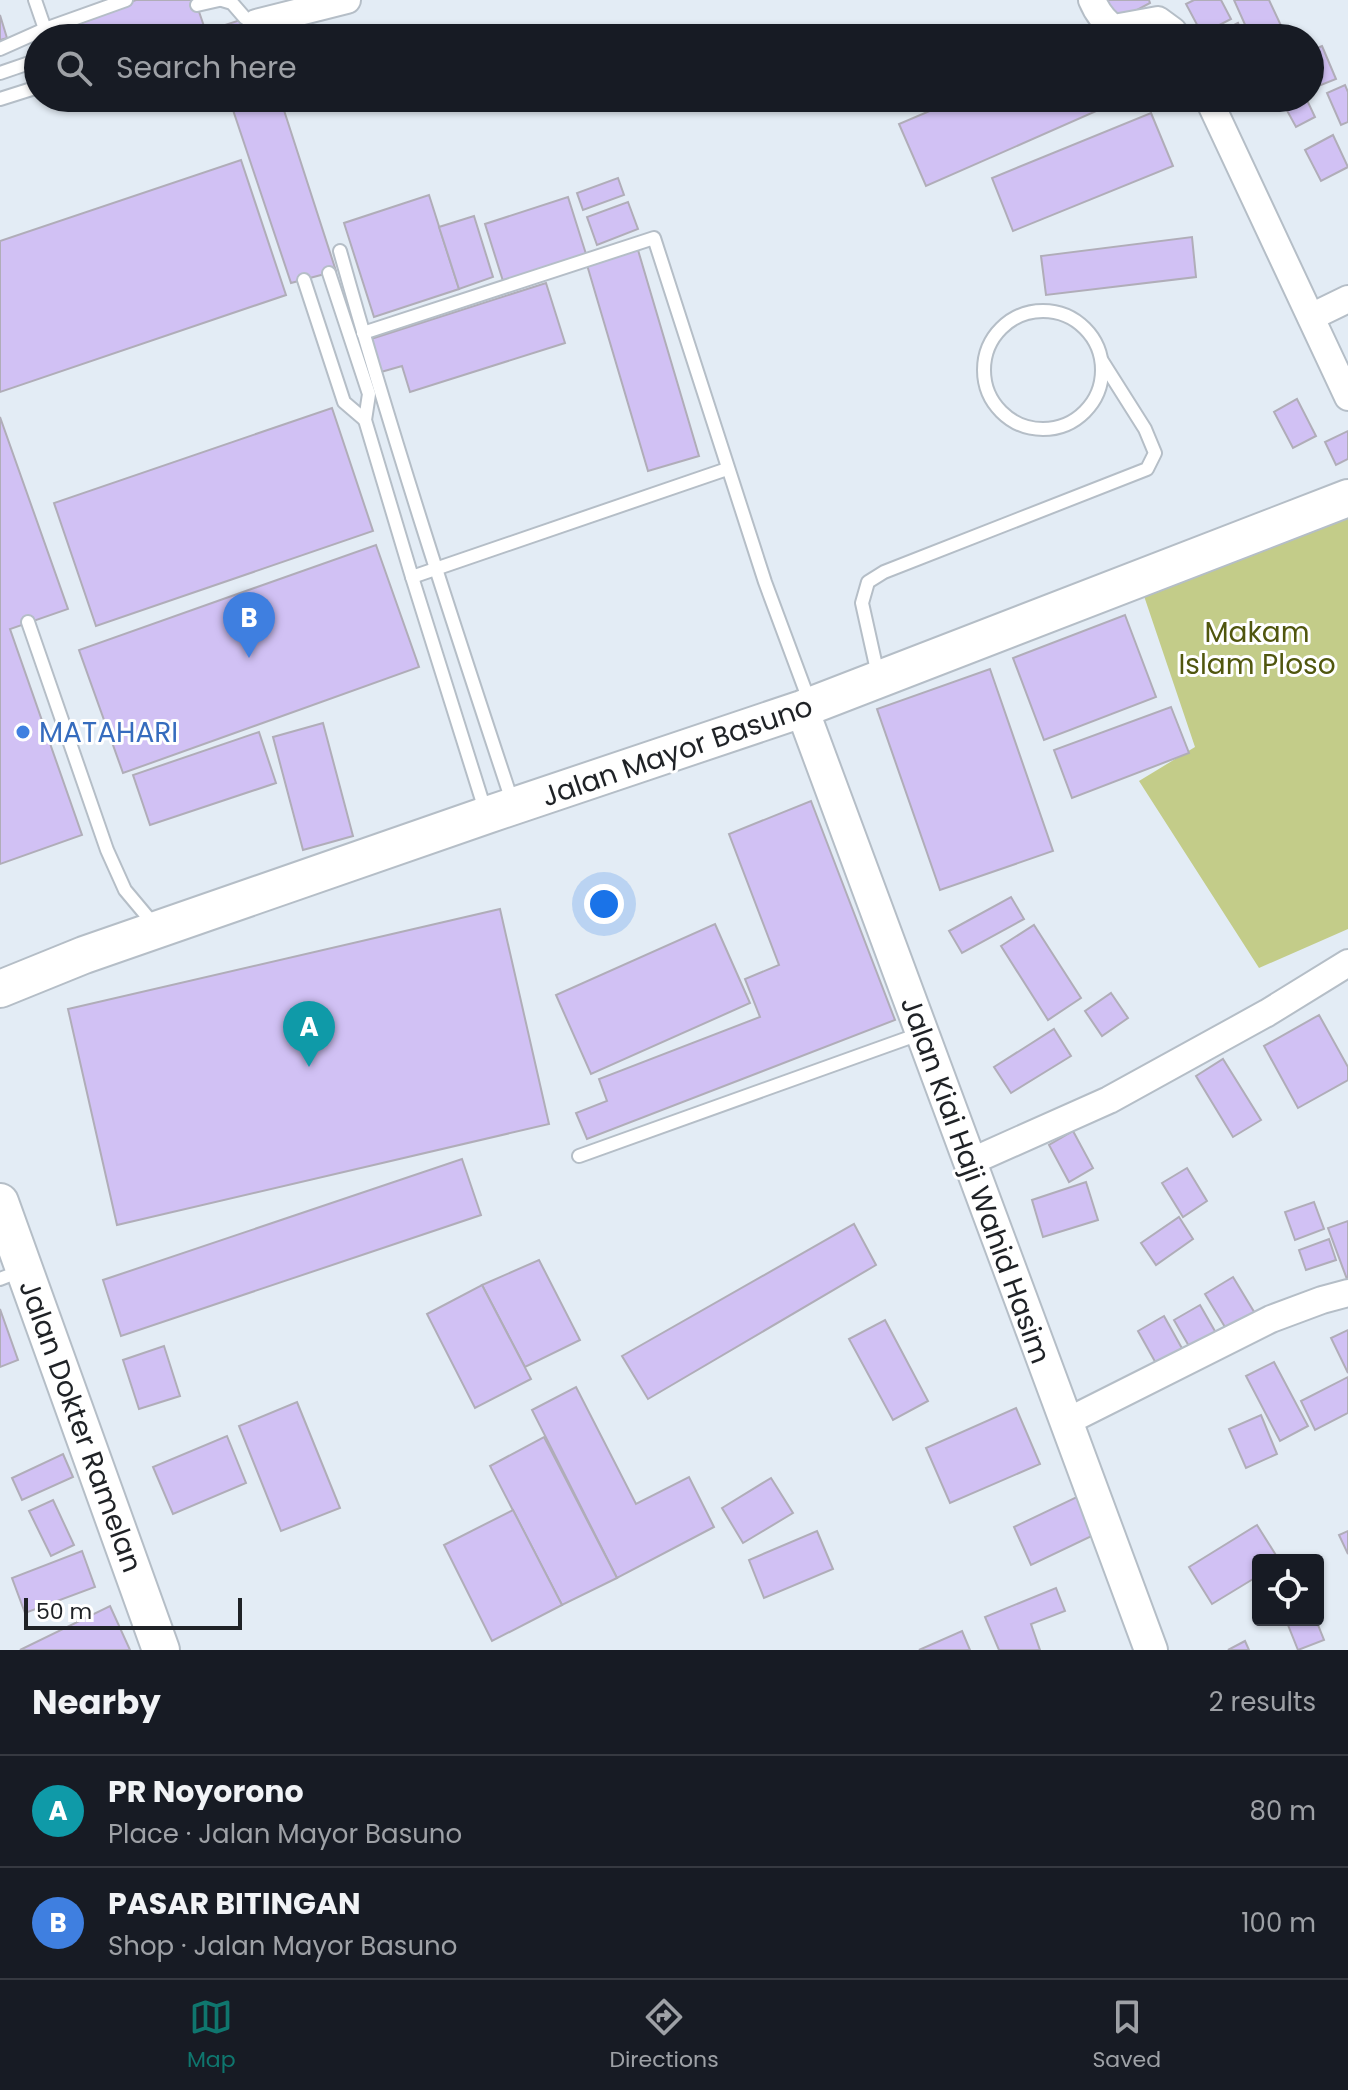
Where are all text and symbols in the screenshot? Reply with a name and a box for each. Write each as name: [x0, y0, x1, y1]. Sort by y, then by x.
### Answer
search box: [24, 24, 1324, 112]
icon: search: [52, 46, 96, 90]
text: Search here: [116, 46, 297, 89]
pin: B: [223, 592, 275, 658]
park label: Makam Islam Ploso: [1178, 613, 1336, 684]
street label: Jalan Mayor Basuno: [537, 687, 818, 816]
place label: MATAHARI: [39, 713, 178, 752]
marker: MATAHARI: [14, 723, 32, 741]
your location: [584, 884, 624, 924]
street label: Jalan Kiai Haji Wahid Hasim: [891, 991, 1060, 1369]
pin: A: [283, 1001, 335, 1067]
street label: Jalan Dokter Ramelan: [9, 1275, 152, 1578]
map controls: [1252, 1554, 1324, 1626]
button: locate: [1252, 1554, 1324, 1626]
scale bar: [24, 1594, 242, 1630]
text: 50 m: [36, 1596, 92, 1627]
text: Nearby: [32, 1678, 161, 1726]
text: 2 results: [1209, 1684, 1316, 1720]
text: PR Noyorono: [108, 1770, 304, 1813]
text: A: [48, 1793, 68, 1829]
text: 80 m: [1250, 1793, 1316, 1829]
text: Place · Jalan Mayor Basuno: [108, 1816, 462, 1852]
text: PASAR BITINGAN: [108, 1882, 361, 1925]
text: B: [49, 1905, 67, 1941]
text: 100 m: [1241, 1905, 1316, 1941]
text: Shop · Jalan Mayor Basuno: [108, 1928, 457, 1964]
tab: Map: [187, 1995, 236, 2076]
tab: Directions: [609, 1995, 719, 2076]
tab: Saved: [1092, 1995, 1161, 2076]

